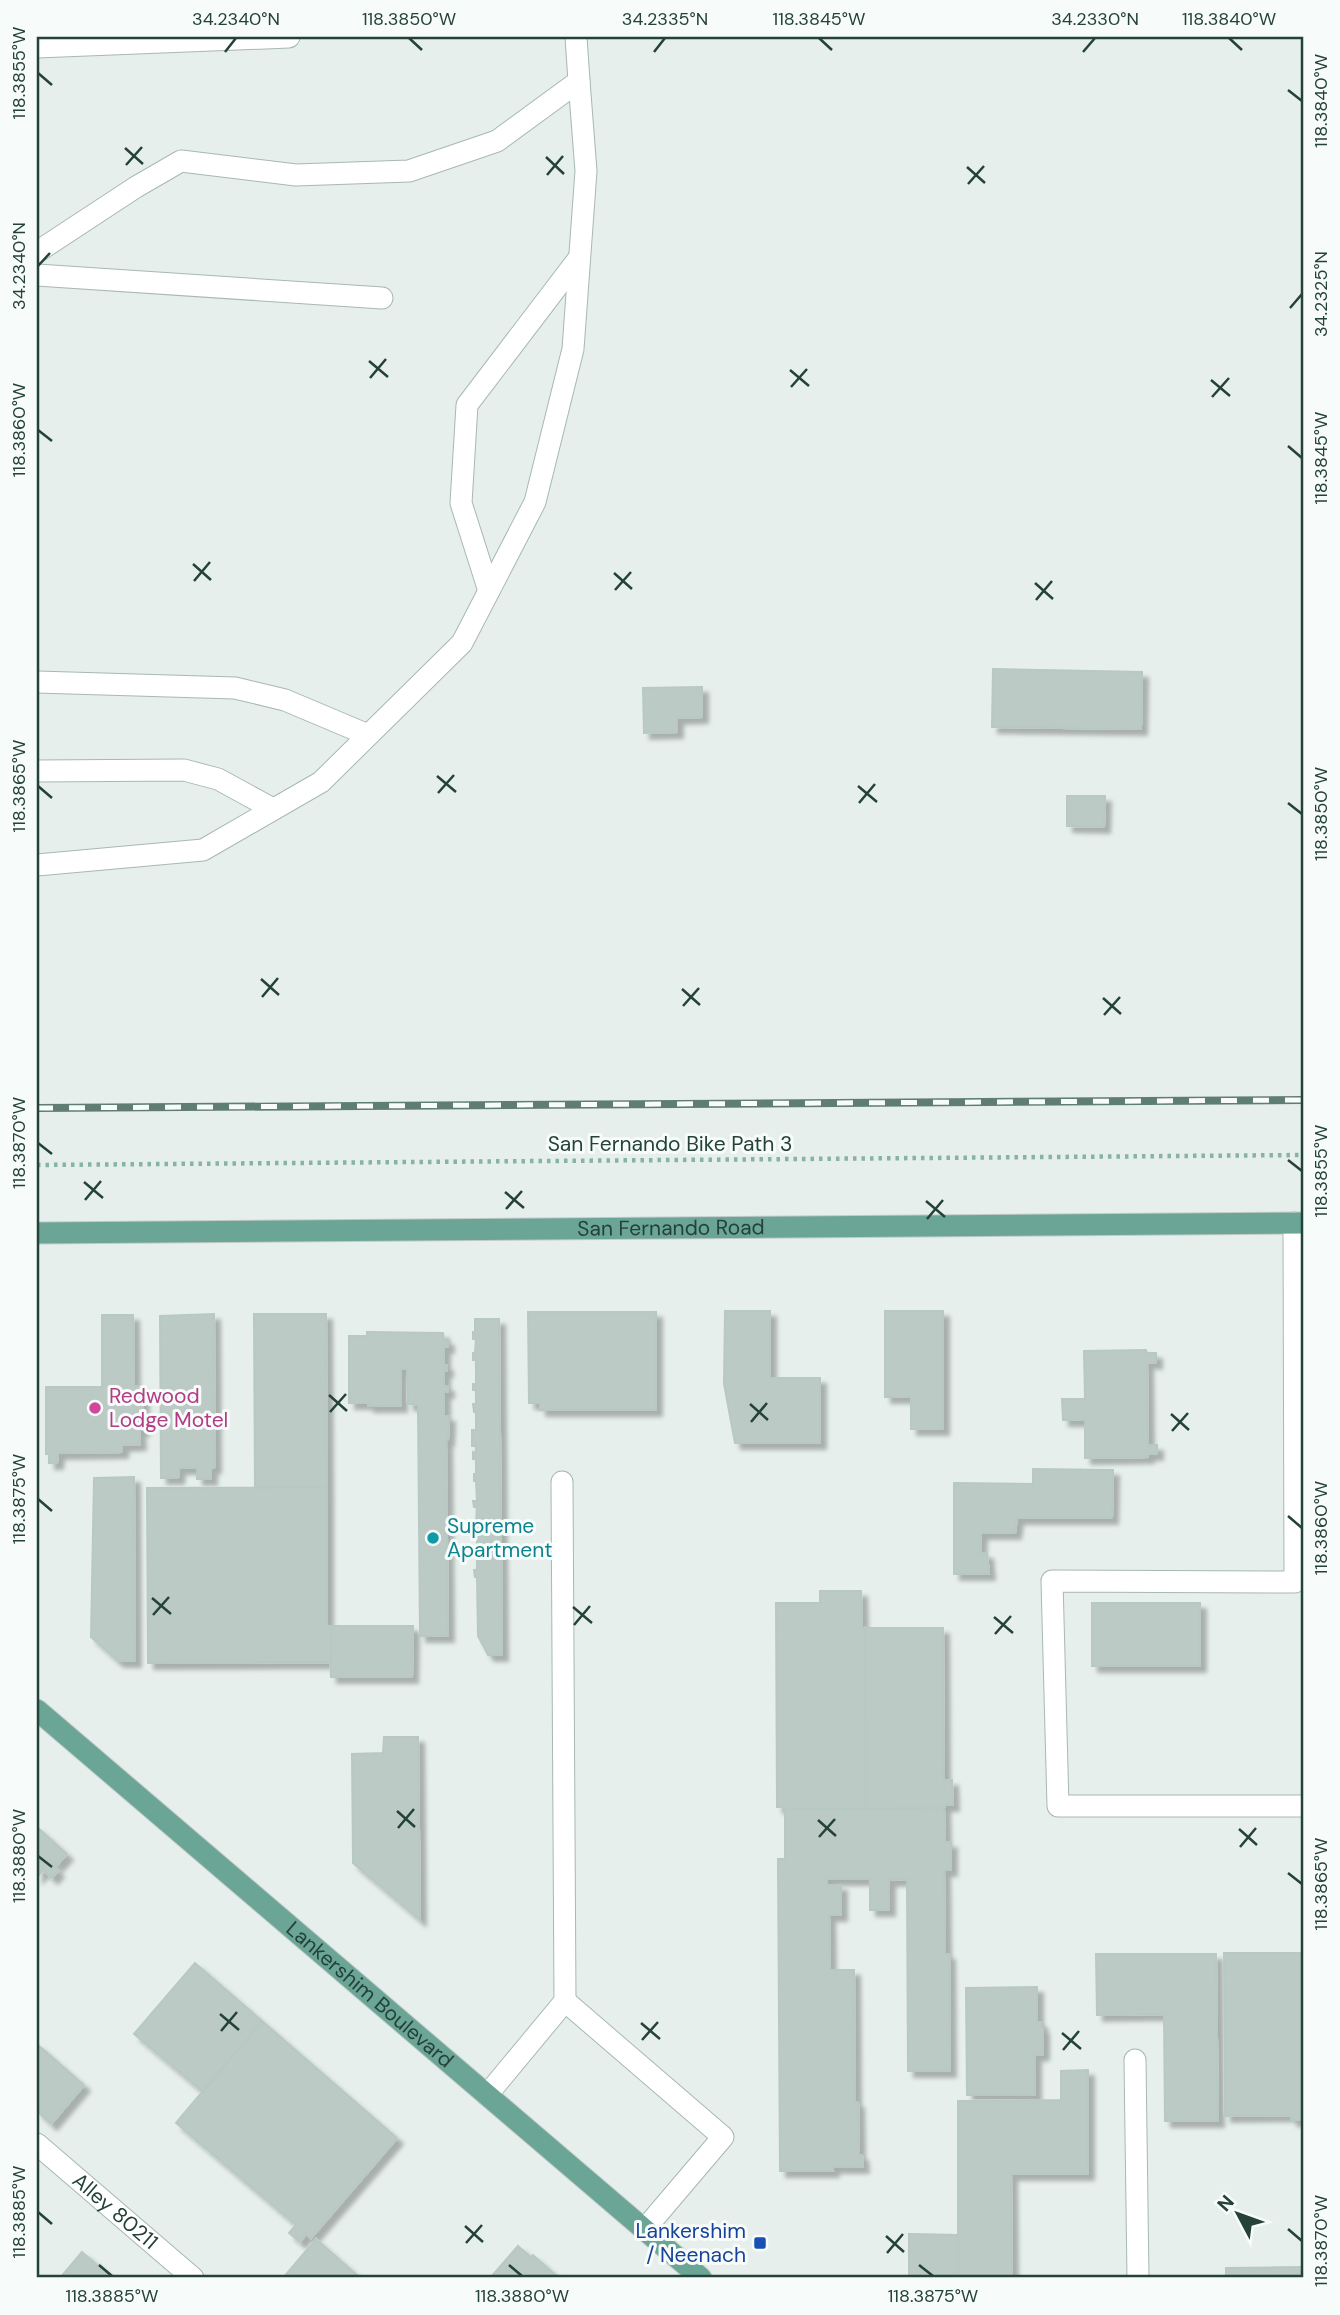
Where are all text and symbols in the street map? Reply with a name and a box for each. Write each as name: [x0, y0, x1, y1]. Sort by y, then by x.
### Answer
text: 34.2340°N: [192, 7, 280, 31]
text: 118.3850°W: [362, 7, 456, 31]
text: 34.2335°N: [622, 7, 708, 31]
text: 118.3845°W: [773, 7, 865, 31]
text: 34.2330°N: [1051, 7, 1139, 31]
text: 118.3840°W: [1182, 7, 1276, 31]
text: 118.3855°W: [7, 27, 31, 119]
text: 118.3840°W: [1309, 54, 1333, 148]
text: 34.2340°N: [7, 222, 31, 310]
text: 34.2325°N: [1309, 251, 1333, 337]
text: 118.3860°W: [7, 383, 31, 477]
text: 118.3845°W: [1309, 412, 1333, 504]
text: 118.3865°W: [7, 740, 31, 832]
text: 118.3850°W: [1309, 767, 1333, 861]
text: 118.3870°W: [7, 1097, 31, 1189]
text: 118.3855°W: [1309, 1125, 1333, 1217]
street label: San Fernando Bike Path 3: [548, 1130, 792, 1158]
street label: San Fernando Road: [577, 1213, 765, 1243]
place label: Redwood Lodge Motel: [109, 1382, 228, 1434]
marker: Redwood Lodge Motel: [87, 1400, 103, 1416]
text: 118.3875°W: [7, 1454, 31, 1544]
text: 118.3860°W: [1309, 1481, 1333, 1575]
place label: Supreme Apartment: [447, 1512, 552, 1564]
marker: Supreme Apartment: [425, 1530, 441, 1546]
text: 118.3880°W: [7, 1809, 31, 1903]
text: 118.3865°W: [1309, 1838, 1333, 1930]
street label: Lankershim Boulevard: [280, 1915, 459, 2074]
text: 118.3885°W: [7, 2166, 31, 2258]
street label: Alley 80211: [66, 2167, 164, 2256]
north arrow: [1204, 2178, 1274, 2248]
text: N: [1212, 2190, 1240, 2217]
text: 118.3870°W: [1309, 2195, 1333, 2287]
place label: Lankershim / Neenach: [636, 2217, 746, 2269]
marker: Lankershim / Neenach: [752, 2235, 768, 2251]
text: 118.3885°W: [66, 2284, 158, 2308]
text: 118.3880°W: [475, 2284, 569, 2308]
text: 118.3875°W: [888, 2284, 978, 2308]

